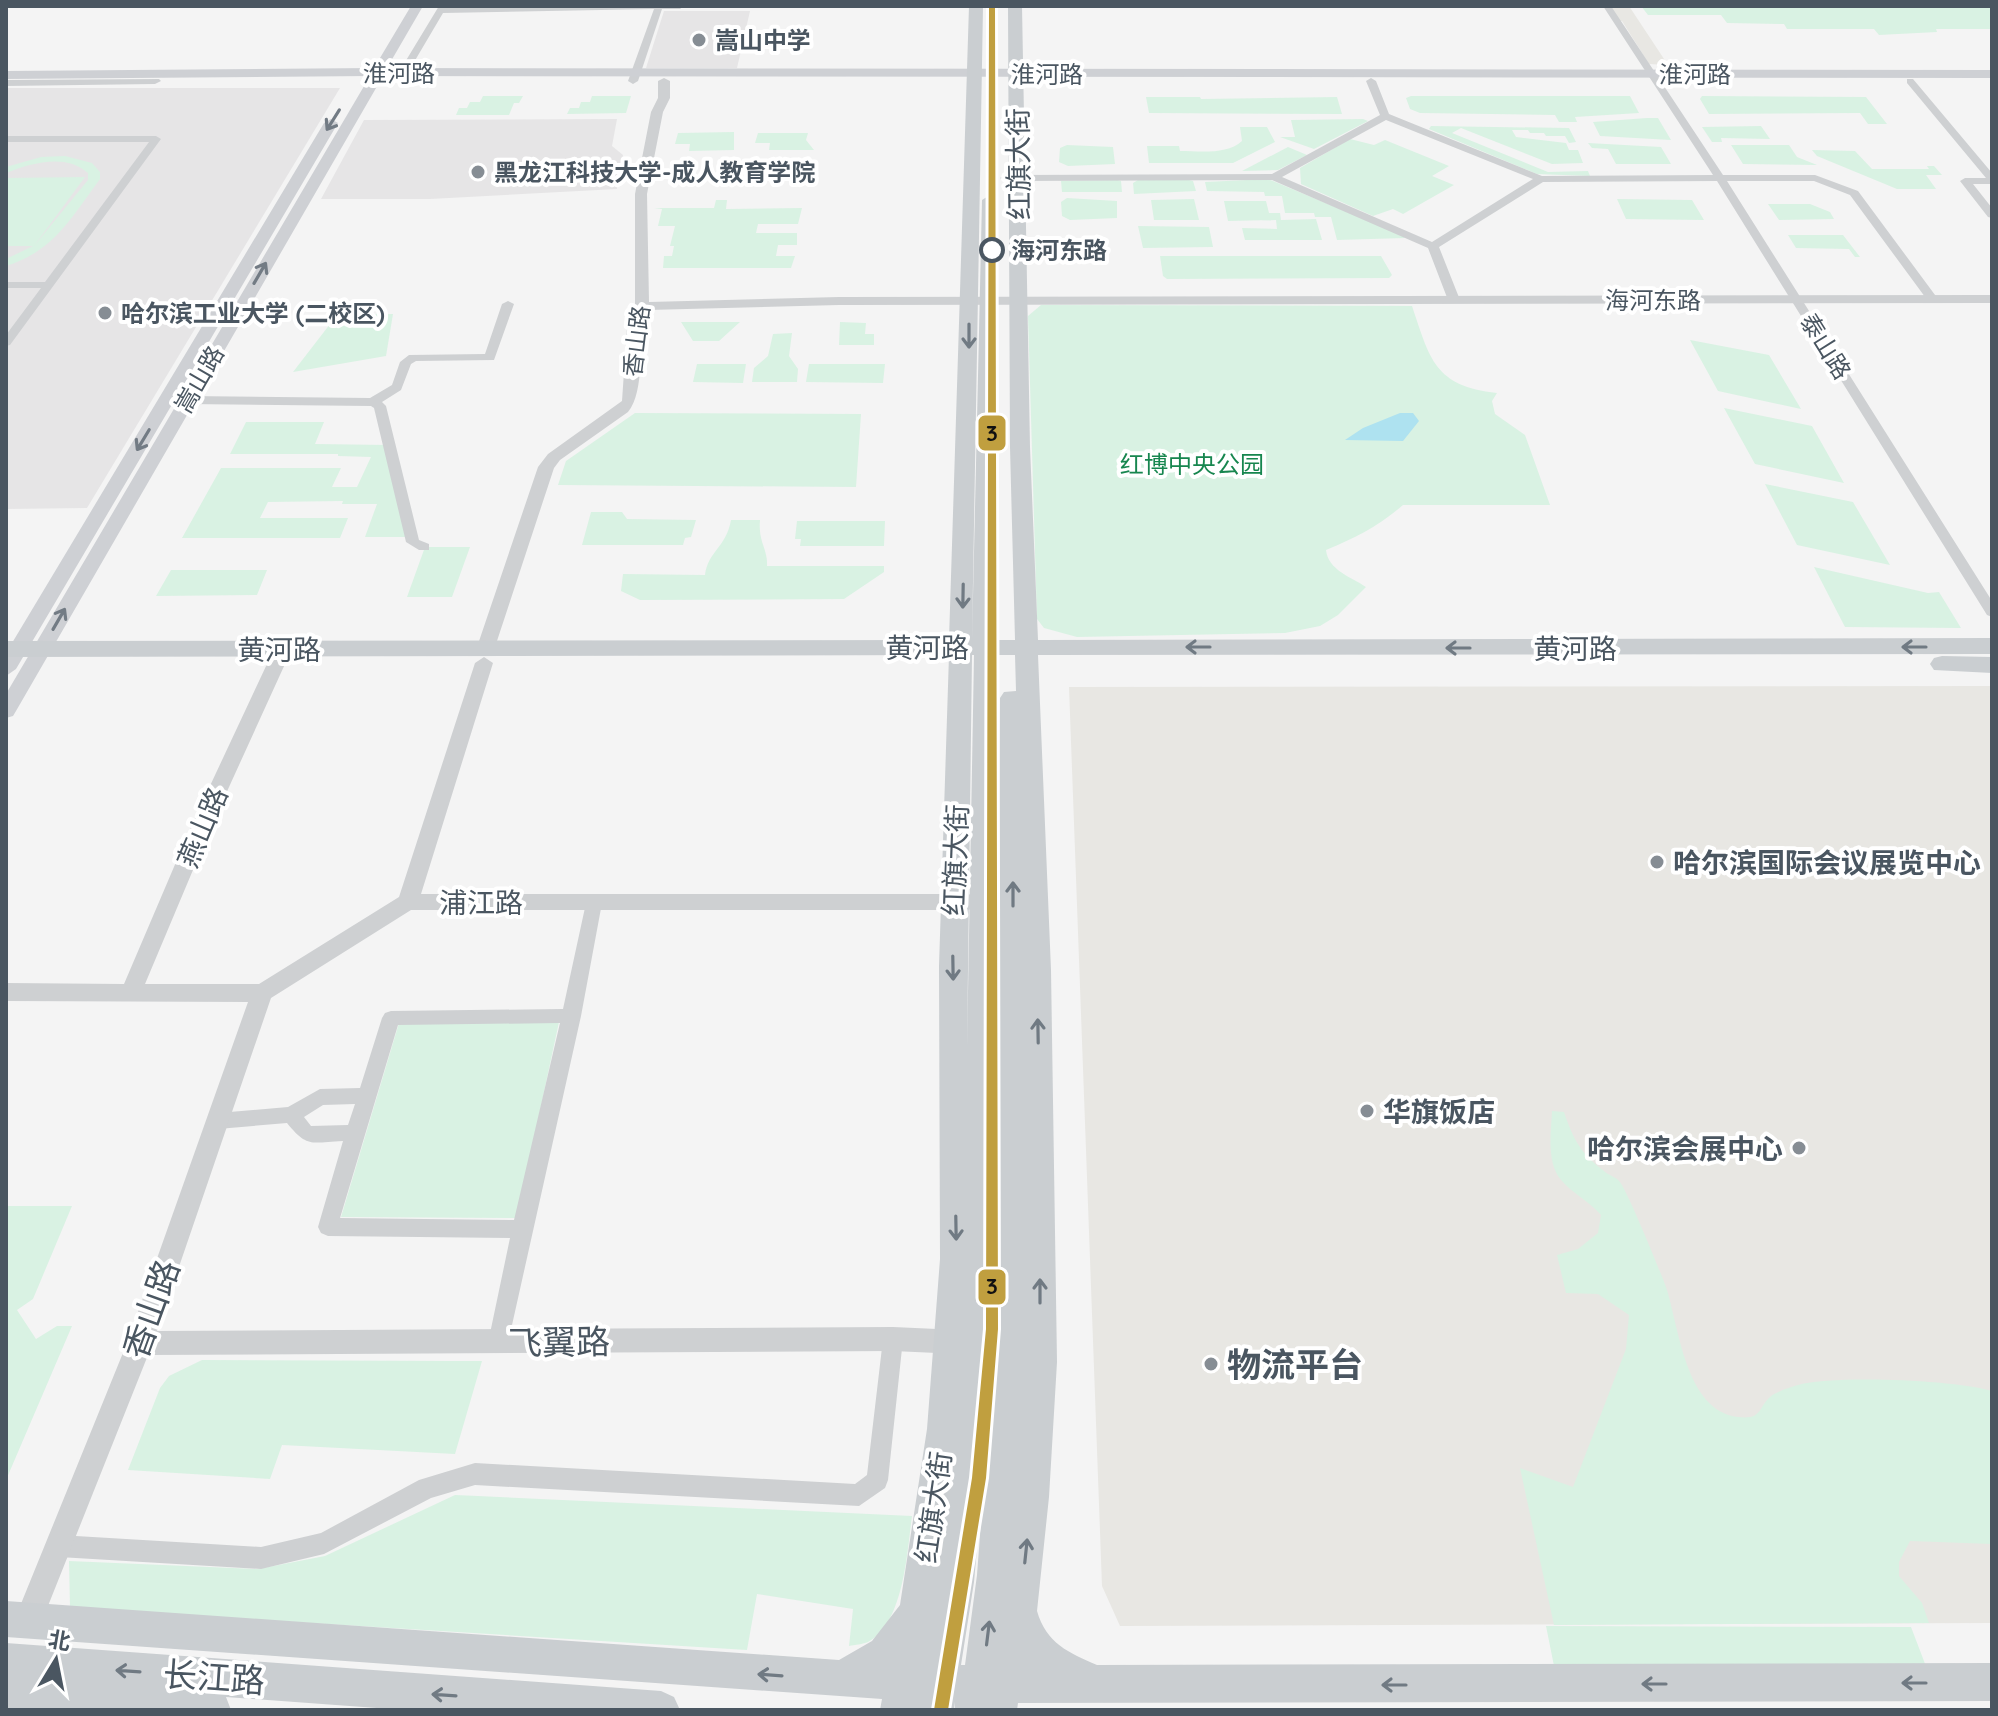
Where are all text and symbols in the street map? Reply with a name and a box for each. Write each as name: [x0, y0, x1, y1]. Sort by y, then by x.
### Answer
place label: 嵩山中学: [715, 25, 811, 55]
marker: 嵩山中学: [690, 31, 708, 49]
street label: 淮河路: [363, 58, 435, 88]
street label: 淮河路: [1011, 59, 1083, 89]
street label: 淮河路: [1659, 59, 1731, 89]
one-way arrow: [324, 108, 340, 131]
street label: 红旗大街: [1000, 108, 1036, 220]
place label: 黑龙江科技大学-成人教育学院: [494, 157, 816, 187]
marker: 黑龙江科技大学-成人教育学院: [469, 163, 487, 181]
place label: 海河东路: [1011, 235, 1107, 265]
marker: 海河东路: [980, 238, 1004, 262]
one-way arrow: [252, 262, 268, 285]
street label: 海河东路: [1605, 285, 1701, 315]
place label: 哈尔滨工业大学 (二校区): [121, 298, 385, 328]
street label: 香山路: [617, 303, 655, 379]
marker: 哈尔滨工业大学 (二校区): [96, 304, 114, 322]
street label: 泰山路: [1794, 308, 1858, 384]
one-way arrow: [961, 322, 977, 349]
street label: 嵩山路: [168, 340, 230, 418]
line badge: 3: [977, 414, 1007, 452]
text: 3: [986, 419, 998, 447]
one-way arrow: [135, 428, 151, 451]
park label: 红博中央公园: [1120, 449, 1264, 479]
one-way arrow: [955, 582, 971, 609]
one-way arrow: [51, 608, 67, 631]
street label: 黄河路: [885, 630, 969, 665]
street label: 黄河路: [1533, 631, 1617, 666]
street label: 黄河路: [237, 632, 321, 667]
one-way arrow: [1185, 639, 1212, 655]
one-way arrow: [1901, 639, 1928, 655]
one-way arrow: [1445, 640, 1472, 656]
street label: 燕山路: [169, 781, 235, 873]
street label: 红旗大街: [936, 803, 974, 917]
place label: 哈尔滨国际会议展览中心: [1673, 845, 1981, 880]
marker: 哈尔滨国际会议展览中心: [1648, 853, 1666, 871]
one-way arrow: [1005, 881, 1021, 908]
street label: 浦江路: [439, 885, 523, 920]
one-way arrow: [945, 954, 961, 981]
one-way arrow: [1030, 1018, 1046, 1045]
place label: 华旗饭店: [1383, 1094, 1495, 1129]
marker: 华旗饭店: [1358, 1102, 1376, 1120]
place label: 哈尔滨会展中心: [1587, 1131, 1783, 1166]
marker: 哈尔滨会展中心: [1790, 1139, 1808, 1157]
one-way arrow: [948, 1214, 964, 1241]
street label: 香山路: [113, 1254, 189, 1364]
line badge: 3: [977, 1268, 1007, 1306]
text: 3: [986, 1272, 998, 1300]
one-way arrow: [1032, 1278, 1048, 1305]
street label: 飞翼路: [508, 1320, 610, 1364]
place label: 物流平台: [1227, 1343, 1363, 1386]
marker: 物流平台: [1202, 1355, 1220, 1373]
street label: 红旗大街: [908, 1449, 958, 1565]
one-way arrow: [1018, 1538, 1033, 1564]
north arrow: [16, 1620, 96, 1700]
one-way arrow: [981, 1621, 996, 1646]
text: 北: [46, 1625, 73, 1656]
street label: 长江路: [162, 1652, 266, 1702]
one-way arrow: [115, 1663, 142, 1678]
one-way arrow: [757, 1667, 784, 1682]
one-way arrow: [1901, 1675, 1928, 1691]
one-way arrow: [1641, 1676, 1668, 1692]
one-way arrow: [1381, 1677, 1408, 1693]
one-way arrow: [431, 1687, 457, 1702]

